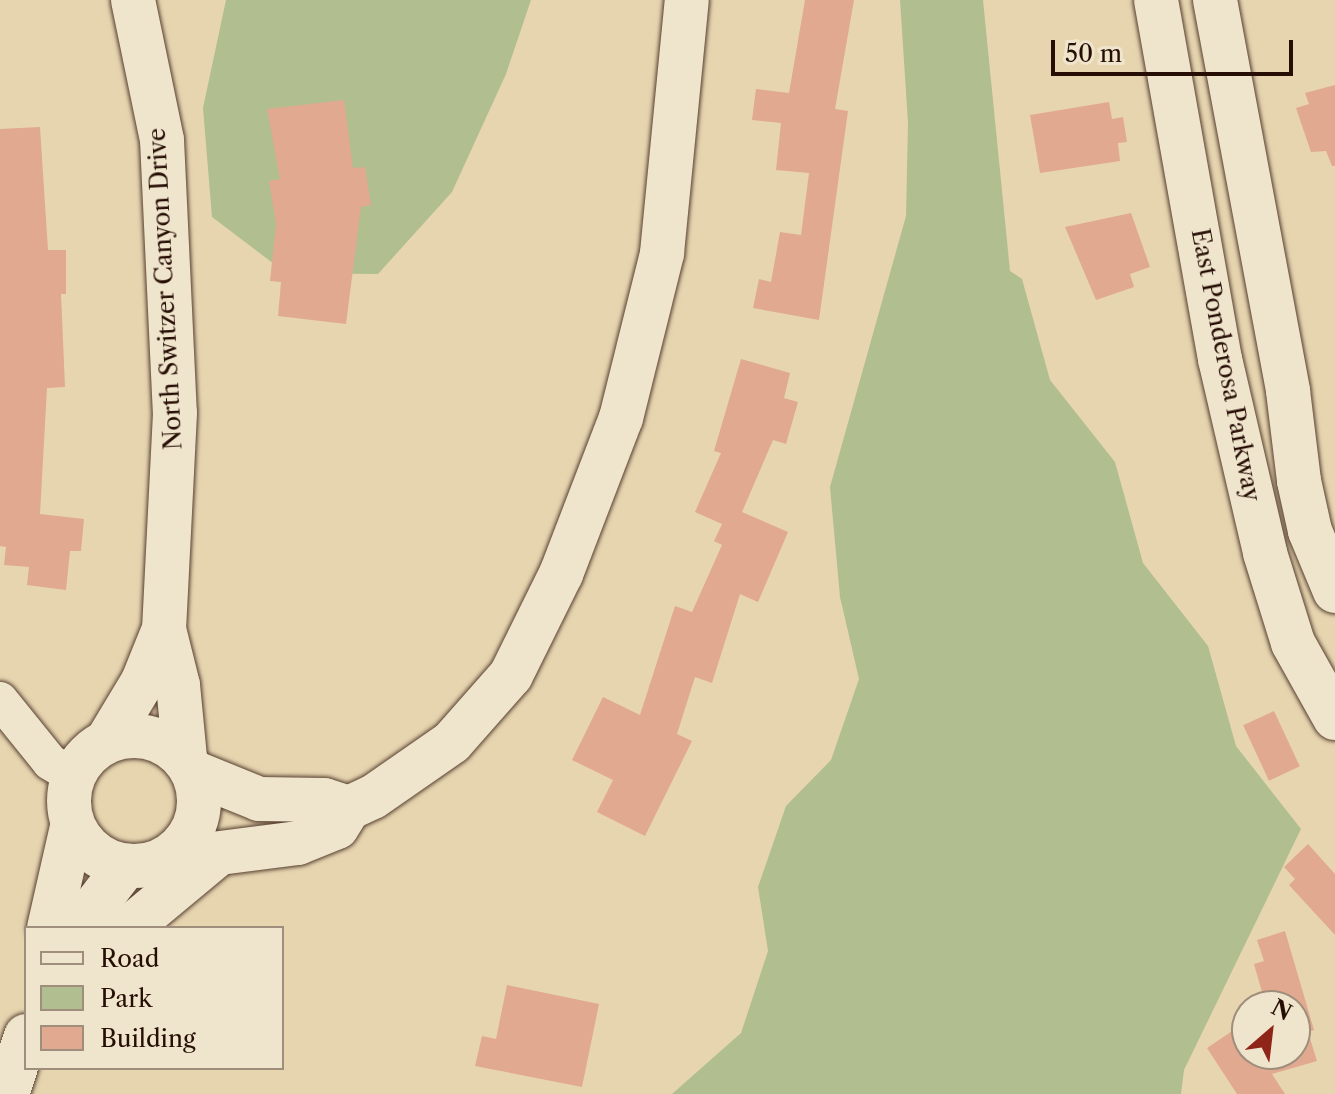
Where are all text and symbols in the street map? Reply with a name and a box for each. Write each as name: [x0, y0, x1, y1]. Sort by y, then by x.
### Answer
scale bar: [1055, 24, 1297, 74]
text: 50 m: [1065, 39, 1122, 68]
street label: North Switzer Canyon Drive: [142, 127, 188, 451]
street label: East Ponderosa Parkway: [1185, 226, 1267, 504]
legend: [24, 926, 284, 1070]
text: Road: [100, 944, 159, 973]
text: Park: [100, 984, 152, 1013]
north arrow: [1231, 990, 1311, 1070]
text: N: [1267, 994, 1296, 1027]
text: Building: [100, 1024, 196, 1053]

